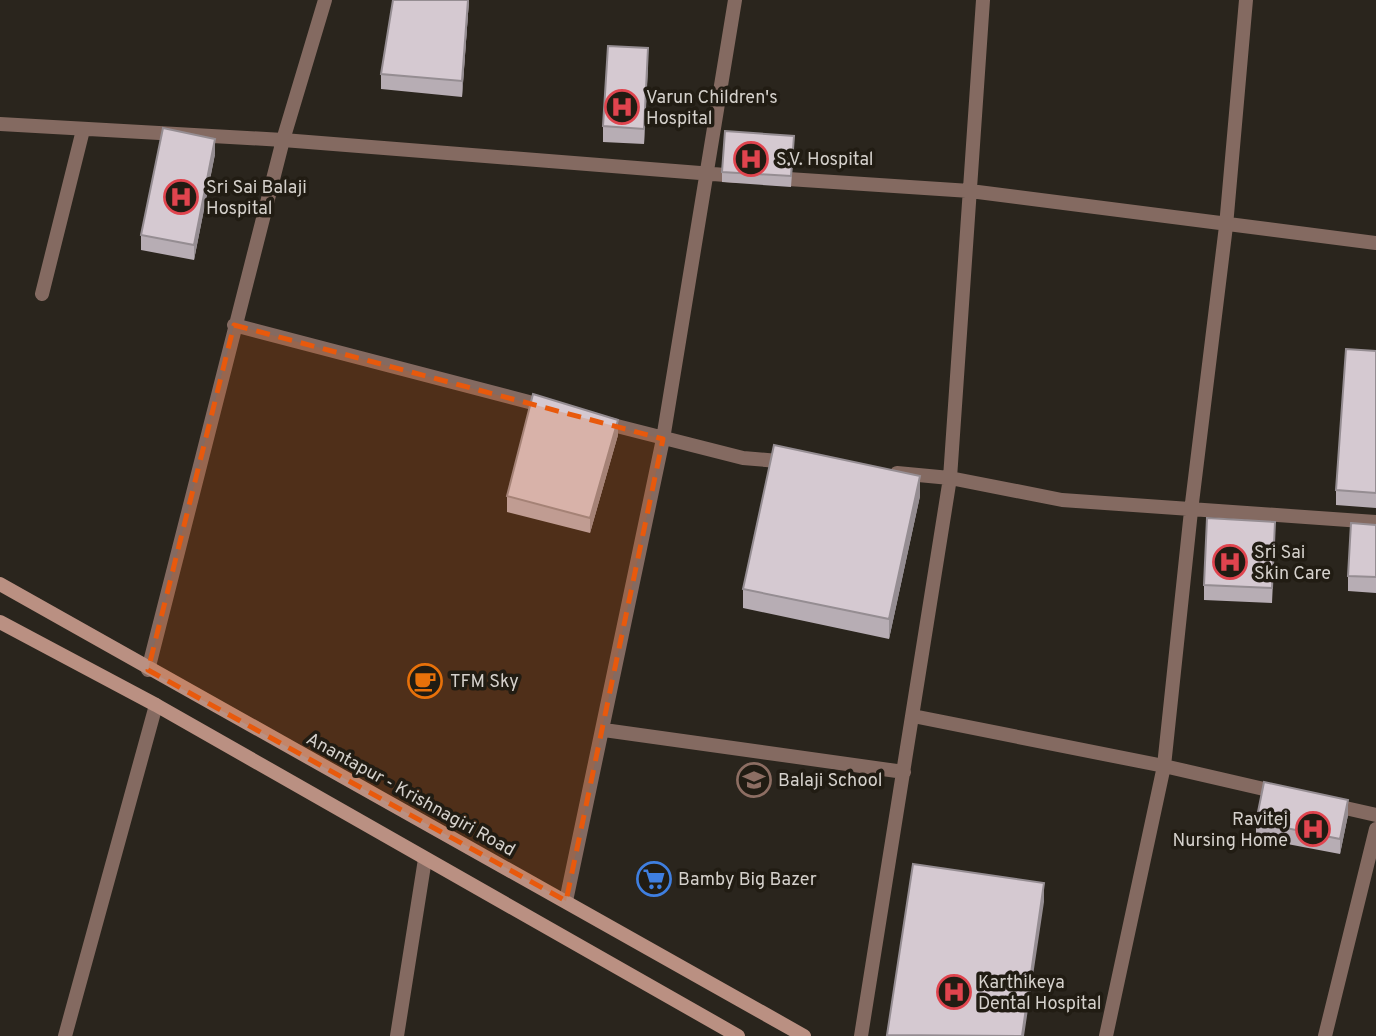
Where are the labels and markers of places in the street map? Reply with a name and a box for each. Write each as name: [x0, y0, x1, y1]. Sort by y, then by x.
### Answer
place label: Varun Children's Hospital: [646, 87, 778, 131]
hospital icon: Varun Children's Hospital: [603, 88, 641, 126]
hospital icon: S.V. Hospital: [732, 140, 770, 178]
place label: S.V. Hospital: [776, 149, 874, 172]
place label: Sri Sai Balaji Hospital: [206, 177, 307, 221]
hospital icon: Sri Sai Balaji Hospital: [162, 178, 200, 216]
place label: Sri Sai Skin Care: [1254, 542, 1331, 586]
hospital icon: Sri Sai Skin Care: [1211, 543, 1249, 581]
cafe icon: TFM Sky: [406, 662, 444, 700]
place label: TFM Sky: [450, 671, 519, 694]
school or university icon: Balaji School: [735, 761, 773, 799]
place label: Balaji School: [778, 770, 883, 793]
place label: Ravitej Nursing Home: [1173, 809, 1288, 853]
hospital icon: Ravitej Nursing Home: [1294, 810, 1332, 848]
supermarket icon: Bamby Big Bazer: [635, 860, 673, 898]
place label: Bamby Big Bazer: [678, 869, 817, 892]
place label: Karthikeya Dental Hospital: [978, 972, 1101, 1016]
hospital icon: Karthikeya Dental Hospital: [935, 973, 973, 1011]

